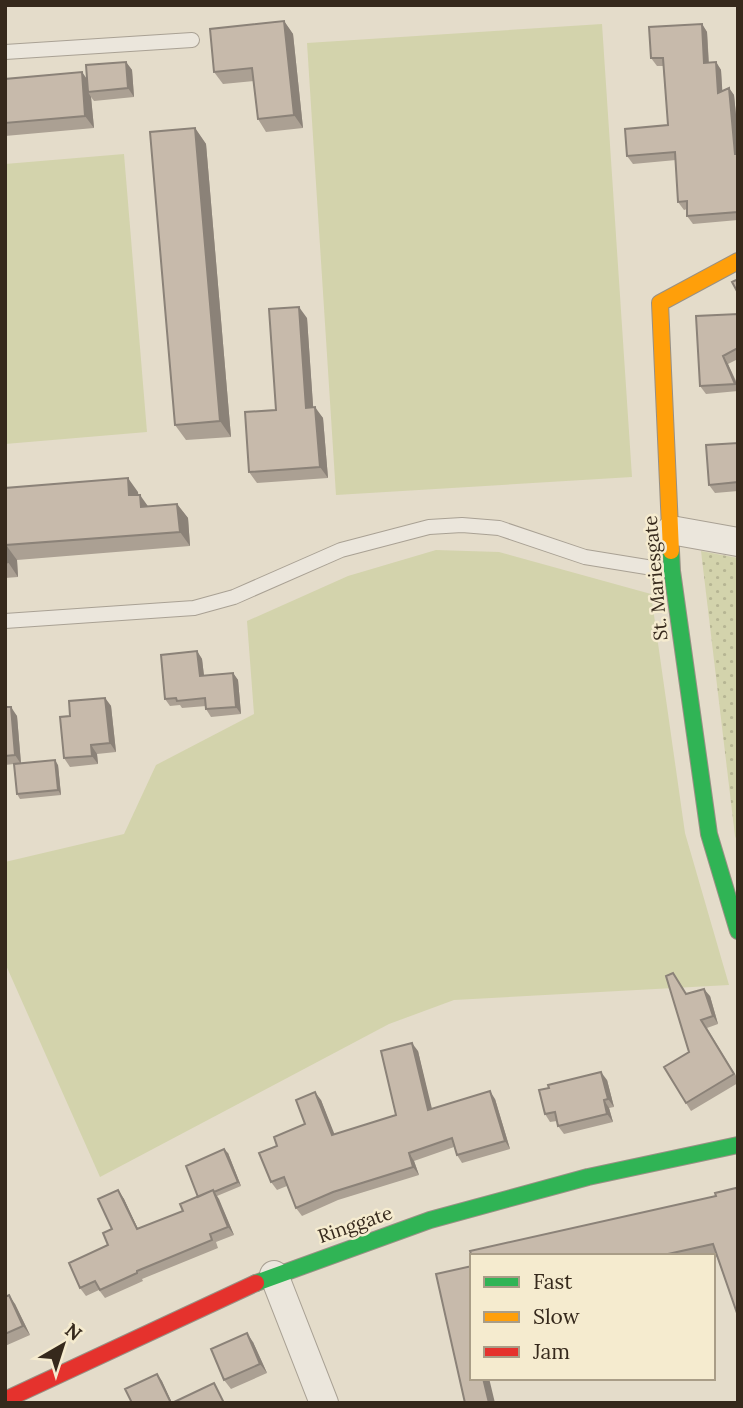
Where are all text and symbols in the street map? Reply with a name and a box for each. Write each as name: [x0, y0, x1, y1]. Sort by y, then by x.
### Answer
street label: St. Mariesgate: [638, 514, 672, 642]
street label: Ringgate: [315, 1200, 395, 1248]
legend: [470, 1254, 715, 1380]
text: Fast: [533, 1268, 573, 1295]
text: Slow: [533, 1303, 580, 1330]
north arrow: [28, 1310, 98, 1380]
text: N: [60, 1318, 87, 1346]
text: Jam: [532, 1338, 570, 1365]

